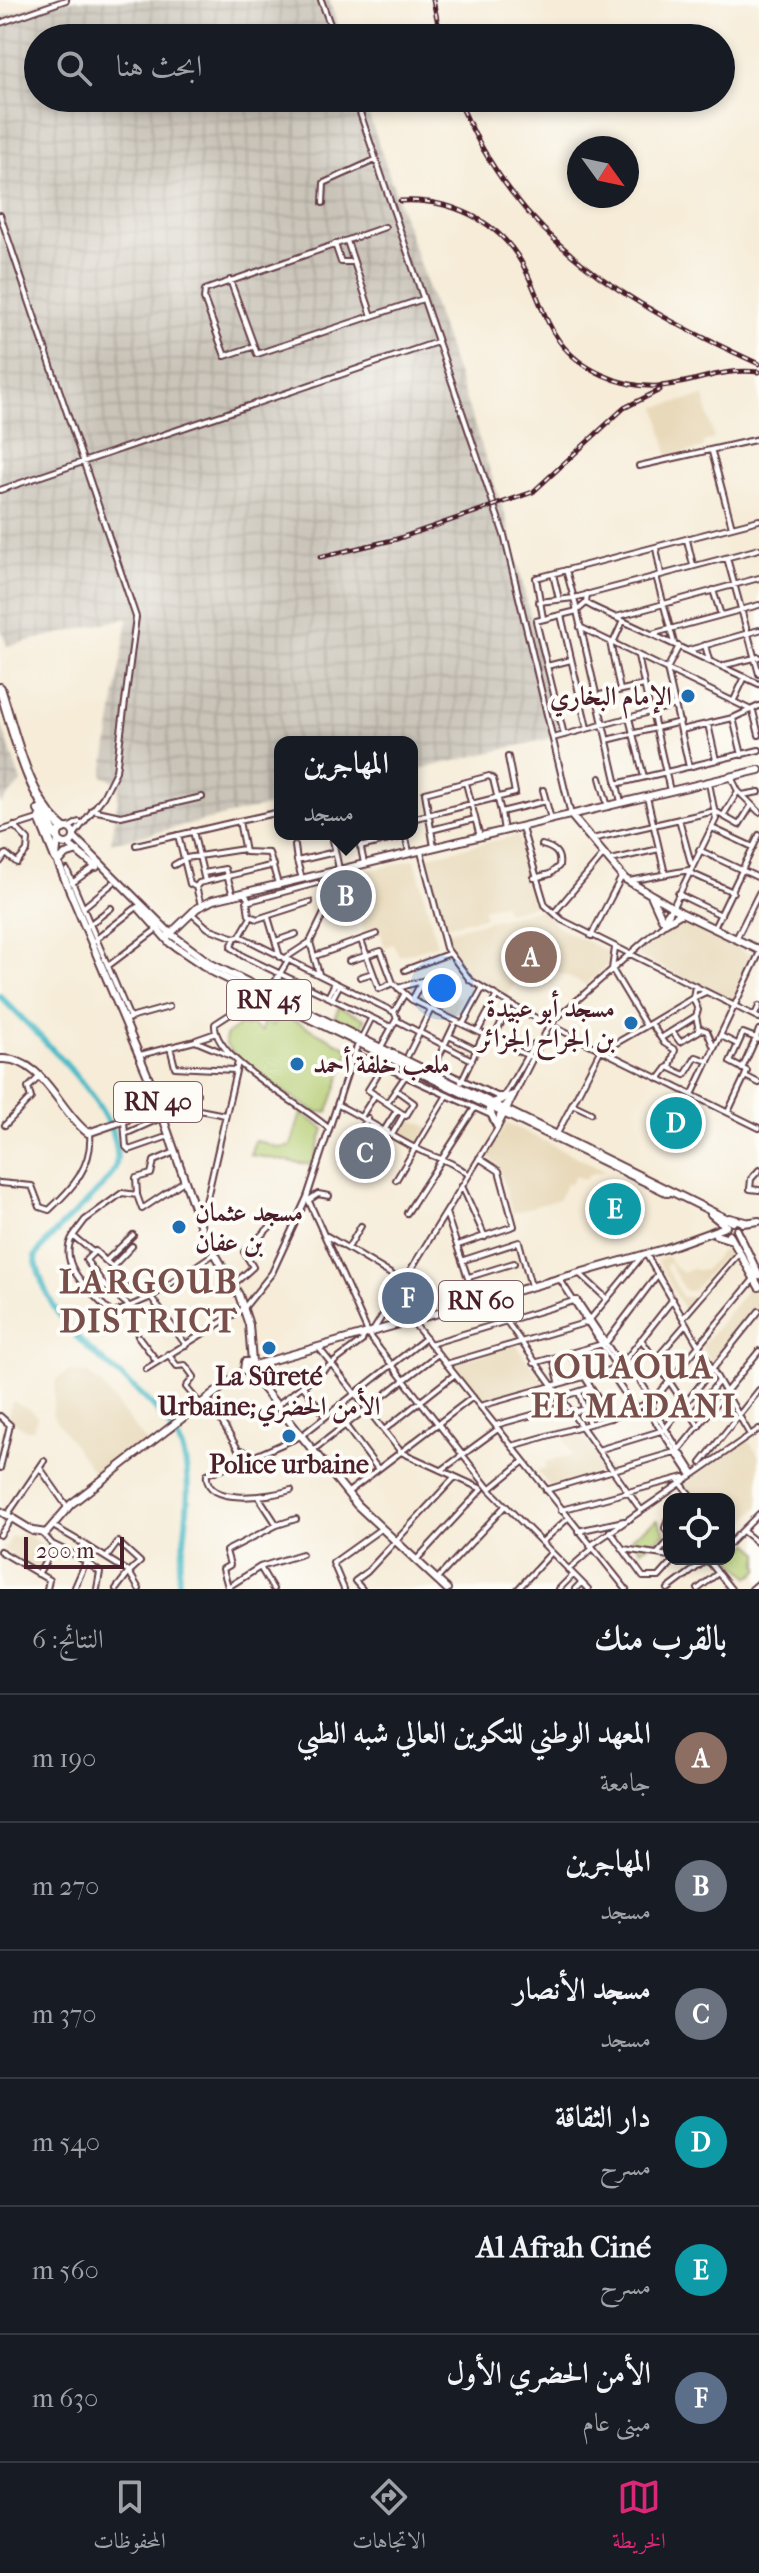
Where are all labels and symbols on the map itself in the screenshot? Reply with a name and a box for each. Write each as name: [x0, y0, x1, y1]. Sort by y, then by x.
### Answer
north arrow: [567, 136, 639, 208]
place label: الإمام البخاري: [550, 681, 672, 719]
marker: الإمام البخاري: [679, 687, 697, 705]
pin: B: [320, 866, 372, 926]
pin: A: [505, 927, 557, 987]
your location: [422, 968, 462, 1008]
road number: RN 45: [227, 980, 311, 1020]
place label: مسجد أبو عبيدة بن الجراح الجزائر: [475, 990, 615, 1061]
marker: مسجد أبو عبيدة بن الجراح الجزائر: [622, 1014, 640, 1032]
place label: ملعب خلفة أحمد: [313, 1046, 450, 1081]
marker: ملعب خلفة أحمد: [288, 1055, 306, 1073]
road number: RN 40: [114, 1082, 202, 1122]
pin: D: [650, 1093, 702, 1153]
pin: C: [339, 1123, 391, 1183]
pin: E: [589, 1179, 641, 1239]
place label: مسجد عثمان بن عفان: [195, 1197, 303, 1258]
marker: مسجد عثمان بن عفان: [170, 1218, 188, 1236]
district label: LARGOUB DISTRICT: [59, 1262, 239, 1341]
pin: F: [382, 1268, 434, 1328]
road number: RN 60: [439, 1281, 523, 1321]
marker: La Sûreté Urbaine;الأمن الحضري: [260, 1339, 278, 1357]
district label: OUAOUA EL MADANI: [531, 1347, 737, 1426]
place label: La Sûreté Urbaine;الأمن الحضري: [157, 1361, 380, 1428]
marker: Police urbaine: [280, 1427, 298, 1445]
place label: Police urbaine: [209, 1449, 369, 1480]
scale bar: [24, 1533, 124, 1569]

